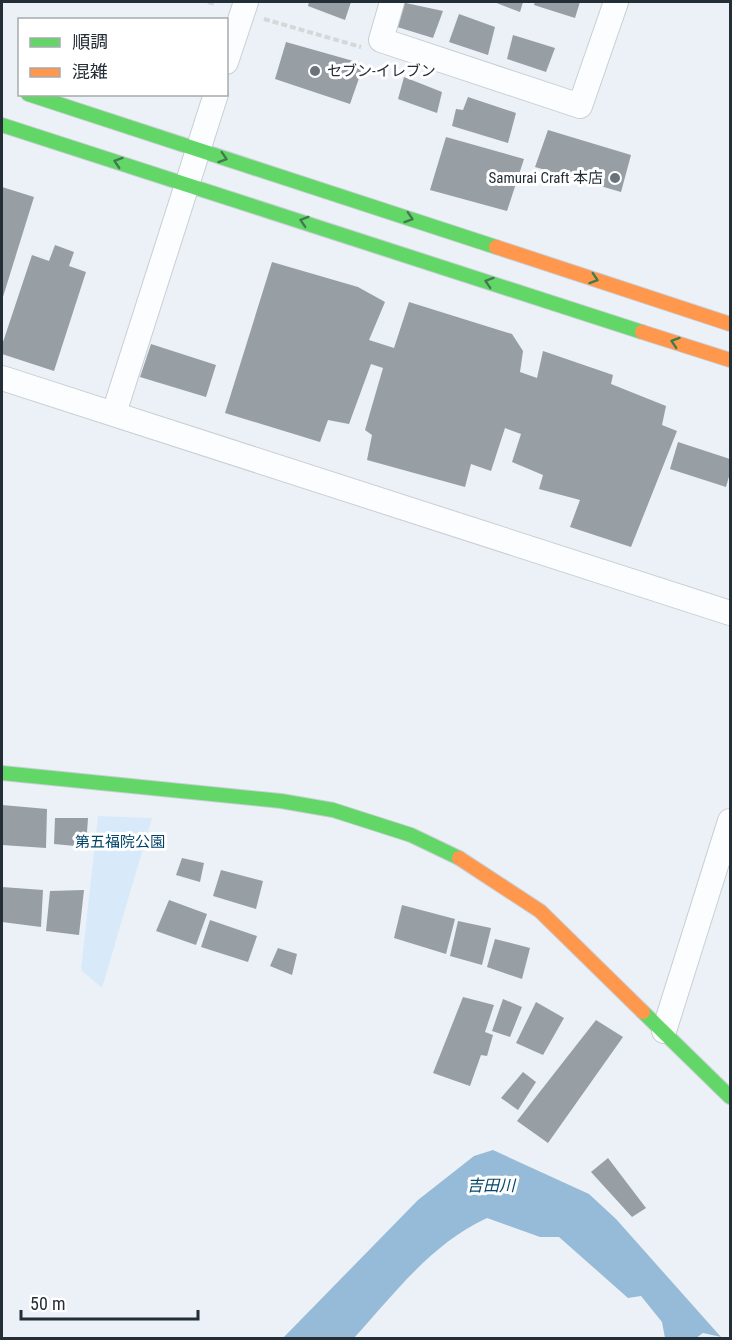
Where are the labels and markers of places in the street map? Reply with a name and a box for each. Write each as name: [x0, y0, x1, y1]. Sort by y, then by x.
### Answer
place label: セブン-イレブン: [327, 62, 436, 80]
marker: セブン-イレブン: [308, 64, 322, 78]
place label: Samurai Craft 本店: [489, 169, 603, 187]
marker: Samurai Craft 本店: [608, 171, 622, 185]

